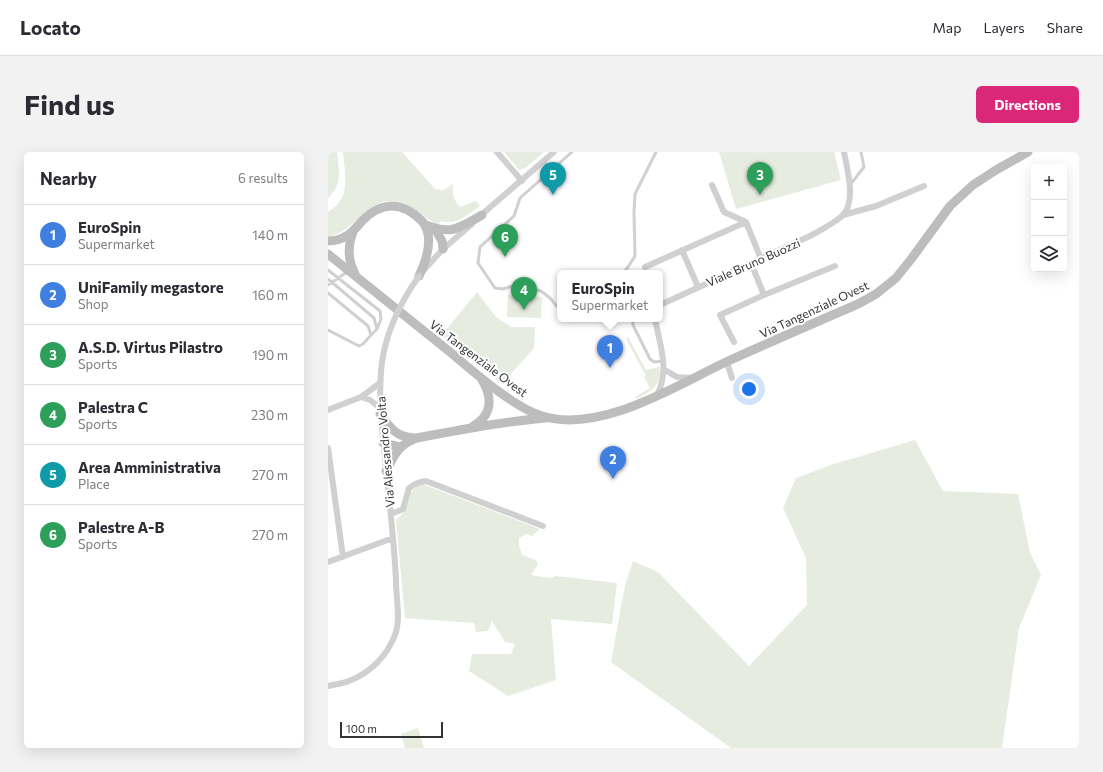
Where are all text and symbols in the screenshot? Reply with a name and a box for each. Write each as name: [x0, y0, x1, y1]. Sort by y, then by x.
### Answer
text: Locato: [20, 16, 81, 39]
text: Map: [933, 19, 961, 36]
text: Layers: [983, 19, 1025, 36]
text: Share: [1047, 19, 1083, 36]
button: Directions: [976, 86, 1079, 123]
text: Find us: [24, 87, 115, 121]
pin: 5: [540, 162, 566, 195]
pin: 3: [747, 162, 773, 195]
map controls: [1031, 164, 1067, 272]
button: +: [1031, 164, 1067, 200]
text: Nearby: [40, 168, 97, 189]
text: 6 results: [238, 170, 288, 186]
button: −: [1031, 200, 1067, 236]
text: EuroSpin: [78, 218, 141, 236]
pin: 6: [492, 224, 518, 257]
text: 1: [50, 227, 56, 243]
text: 140 m: [252, 227, 288, 243]
street label: Viale Bruno Buozzi: [704, 235, 802, 289]
text: Supermarket: [78, 236, 155, 252]
button: layers: [1031, 236, 1067, 272]
popup: [557, 270, 663, 322]
pin: 4: [511, 277, 537, 310]
text: UniFamily megastore: [78, 278, 224, 296]
street label: Via Tangenziale Ovest: [757, 278, 871, 340]
text: EuroSpin: [572, 279, 635, 297]
text: 2: [49, 287, 57, 303]
text: 160 m: [252, 287, 288, 303]
text: Shop: [78, 296, 109, 312]
text: Supermarket: [572, 297, 648, 313]
street label: Via Tangenziale Ovest: [427, 317, 531, 399]
pin: 1: [597, 335, 623, 368]
text: A.S.D. Virtus Pilastro: [78, 338, 223, 356]
text: 3: [49, 347, 57, 363]
text: 190 m: [252, 347, 288, 363]
text: Sports: [78, 356, 118, 372]
your location: [739, 379, 759, 399]
street label: Via Alessandro Volta: [373, 396, 397, 508]
text: Palestra C: [78, 398, 148, 416]
text: 4: [49, 407, 57, 423]
text: 230 m: [251, 407, 288, 423]
text: Sports: [78, 416, 118, 432]
pin: 2: [600, 446, 626, 479]
text: Area Amministrativa: [78, 458, 221, 476]
text: 5: [49, 467, 57, 483]
text: 270 m: [252, 467, 288, 483]
text: Place: [78, 476, 110, 492]
text: Palestre A-B: [78, 518, 164, 536]
text: 6: [49, 527, 57, 543]
text: 270 m: [252, 527, 288, 543]
text: Sports: [78, 536, 118, 552]
scale bar: [340, 720, 443, 739]
text: 100 m: [346, 722, 377, 735]

